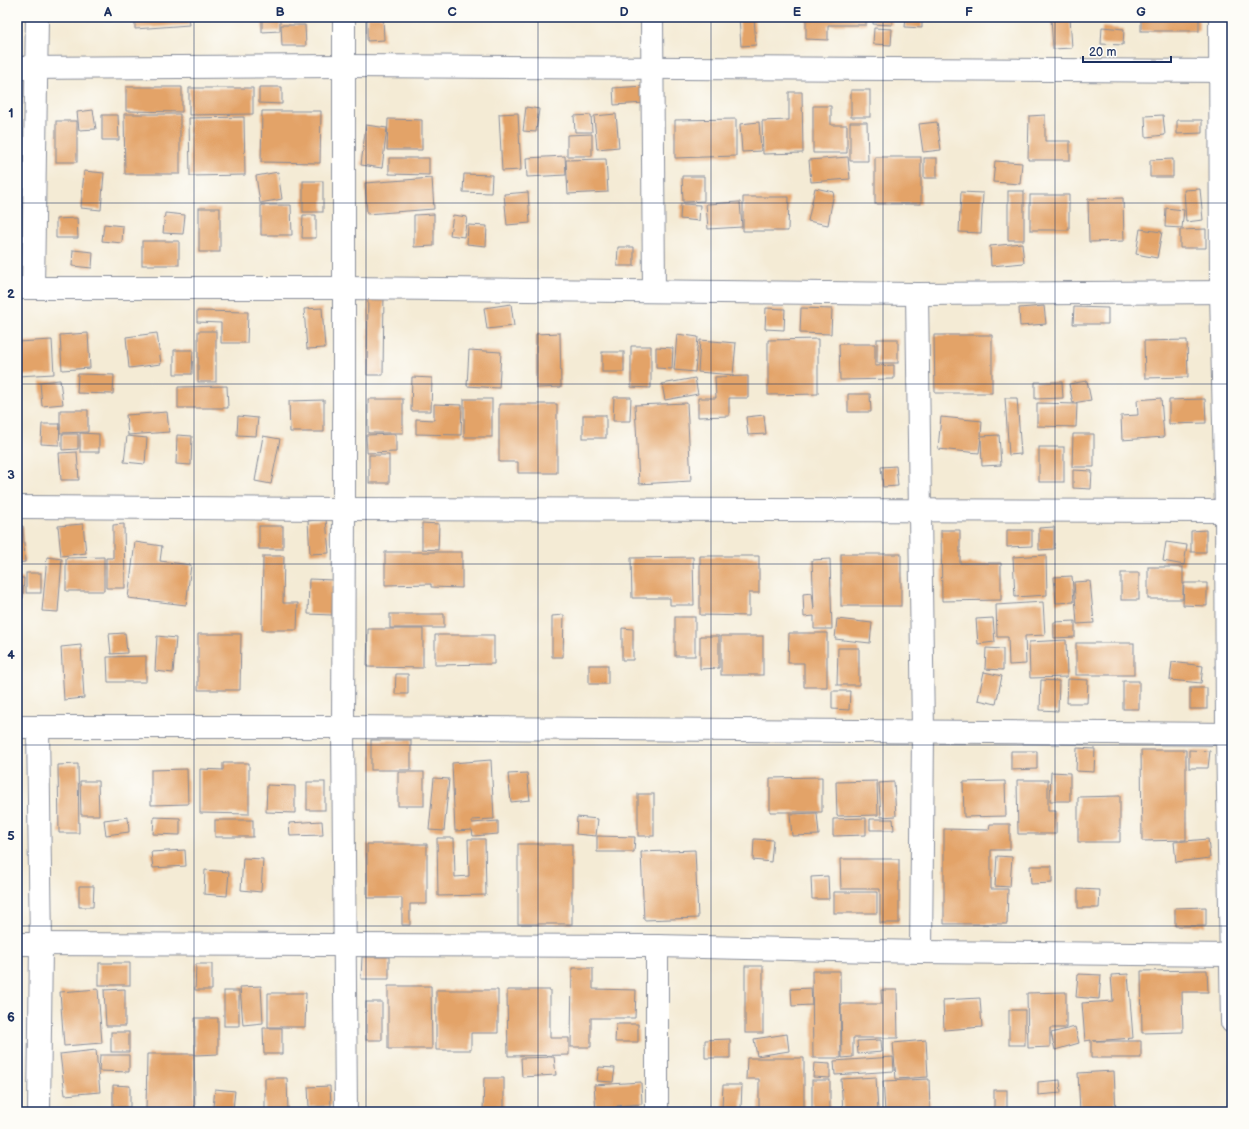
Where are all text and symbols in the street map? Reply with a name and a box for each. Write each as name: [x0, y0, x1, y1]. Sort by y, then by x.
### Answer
text: A: [103, 4, 112, 20]
text: B: [275, 4, 285, 20]
text: C: [447, 4, 457, 20]
text: D: [619, 4, 629, 20]
text: E: [793, 4, 802, 20]
text: F: [965, 4, 973, 20]
text: G: [1136, 4, 1146, 20]
scale bar: [1083, 38, 1171, 64]
text: 20 m: [1089, 45, 1116, 60]
text: 1: [8, 105, 14, 121]
text: 2: [7, 286, 15, 302]
text: 3: [7, 467, 15, 483]
text: 4: [7, 647, 15, 663]
text: 5: [7, 828, 15, 844]
text: 6: [7, 1009, 15, 1025]

